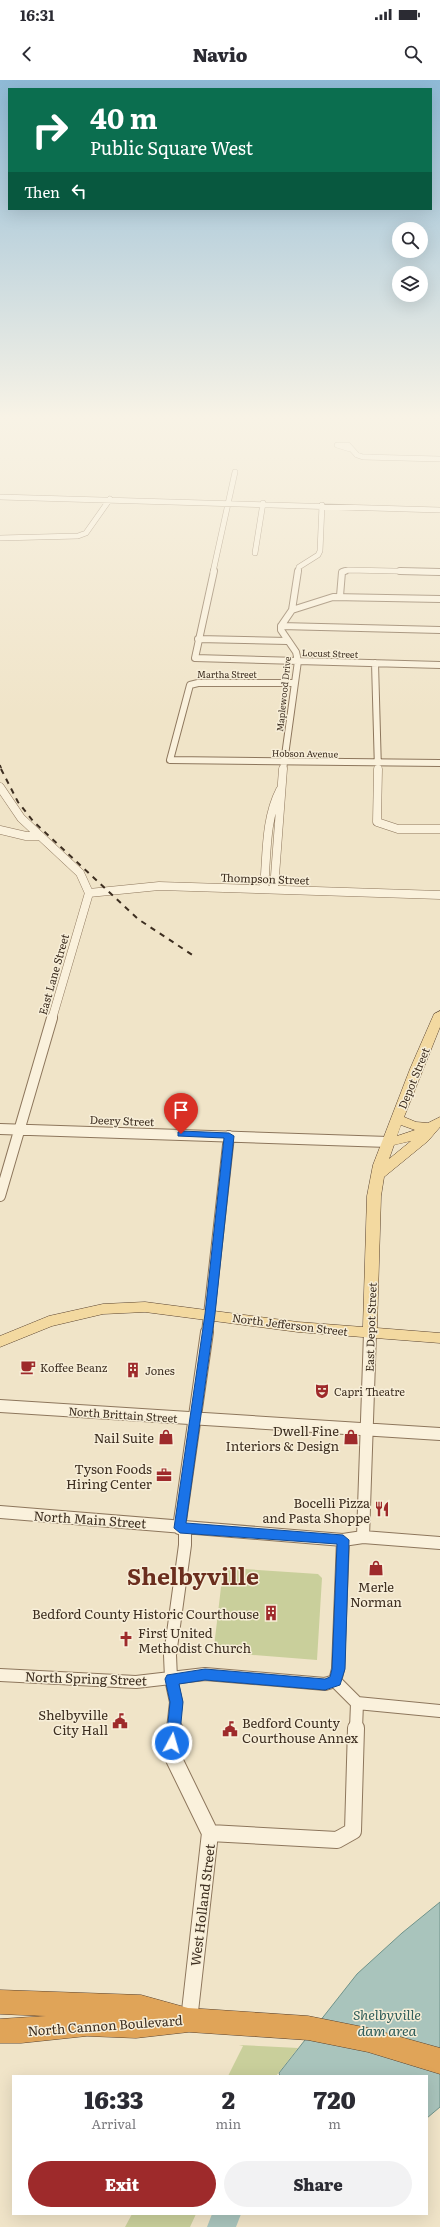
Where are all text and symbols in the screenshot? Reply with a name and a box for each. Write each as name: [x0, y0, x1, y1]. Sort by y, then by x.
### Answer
text: 16:31: [20, 3, 54, 26]
text: Navio: [193, 41, 247, 68]
icon: back: [16, 43, 38, 65]
icon: search: [402, 43, 424, 65]
text: 40 m: [90, 96, 158, 138]
icon: right: [24, 104, 76, 156]
text: Public Square West: [90, 134, 253, 161]
text: Then: [24, 180, 60, 203]
icon: left: [68, 180, 90, 202]
map controls: [392, 222, 428, 302]
button: search: [392, 222, 428, 258]
button: layers: [392, 266, 428, 302]
street label: Locust Street: [302, 645, 359, 661]
street label: Maplewood Drive: [272, 655, 294, 732]
street label: Martha Street: [197, 667, 257, 681]
street label: Hobson Avenue: [272, 745, 339, 761]
street label: Thompson Street: [220, 868, 310, 888]
street label: East Lane Street: [34, 931, 72, 1016]
street label: Depot Street: [393, 1044, 433, 1111]
pin: [164, 1093, 198, 1134]
icon: arrive: [170, 1099, 192, 1121]
street label: Deery Street: [89, 1111, 155, 1129]
street label: East Depot Street: [360, 1281, 380, 1372]
street label: North Jefferson Street: [231, 1309, 349, 1339]
cafe icon: Koffee Beanz: [19, 1358, 37, 1376]
place label: Koffee Beanz: [40, 1359, 108, 1375]
building icon: Jones: [124, 1361, 142, 1379]
place label: Jones: [145, 1362, 175, 1378]
theatre icon: Capri Theatre: [313, 1382, 331, 1400]
place label: Capri Theatre: [334, 1383, 405, 1399]
street label: North Brittain Street: [68, 1402, 179, 1426]
place label: Dwell Fine Interiors & Design: [225, 1421, 339, 1455]
place label: Nail Suite: [94, 1428, 154, 1447]
shop icon: Nail Suite: [157, 1428, 175, 1446]
shop icon: Dwell Fine Interiors & Design: [342, 1428, 360, 1446]
place label: Tyson Foods Hiring Center: [66, 1459, 153, 1493]
office icon: Tyson Foods Hiring Center: [155, 1466, 173, 1484]
place label: Bocelli Pizza and Pasta Shoppe: [262, 1493, 370, 1527]
restaurant icon: Bocelli Pizza and Pasta Shoppe: [373, 1500, 391, 1518]
street label: North Main Street: [33, 1506, 148, 1532]
district label: Shelbyville: [127, 1558, 259, 1592]
shop icon: Merle Norman: [367, 1559, 385, 1577]
place label: Merle Norman: [350, 1577, 402, 1611]
place label: Bedford County Historic Courthouse: [32, 1604, 259, 1623]
building icon: Bedford County Historic Courthouse: [262, 1604, 280, 1622]
place label: First United Methodist Church: [138, 1623, 252, 1657]
church icon: First United Methodist Church: [117, 1630, 135, 1648]
street label: North Spring Street: [25, 1666, 148, 1690]
place label: Shelbyville City Hall: [38, 1705, 109, 1739]
public building icon: Shelbyville City Hall: [111, 1712, 129, 1730]
place label: Bedford County Courthouse Annex: [242, 1713, 359, 1747]
public building icon: Bedford County Courthouse Annex: [221, 1720, 239, 1738]
position arrow: [151, 1722, 193, 1764]
street label: West Holland Street: [185, 1842, 219, 1967]
water label: Shelbyville dam area: [353, 2004, 421, 2040]
street label: North Cannon Boulevard: [27, 2010, 183, 2040]
text: 16:33: [84, 2081, 143, 2116]
text: 2: [222, 2081, 235, 2116]
text: 720: [313, 2081, 356, 2116]
text: Arrival: [92, 2114, 136, 2133]
text: min: [216, 2114, 241, 2133]
text: m: [328, 2114, 341, 2133]
button: Exit: [28, 2161, 216, 2207]
button: Share: [224, 2161, 412, 2207]

